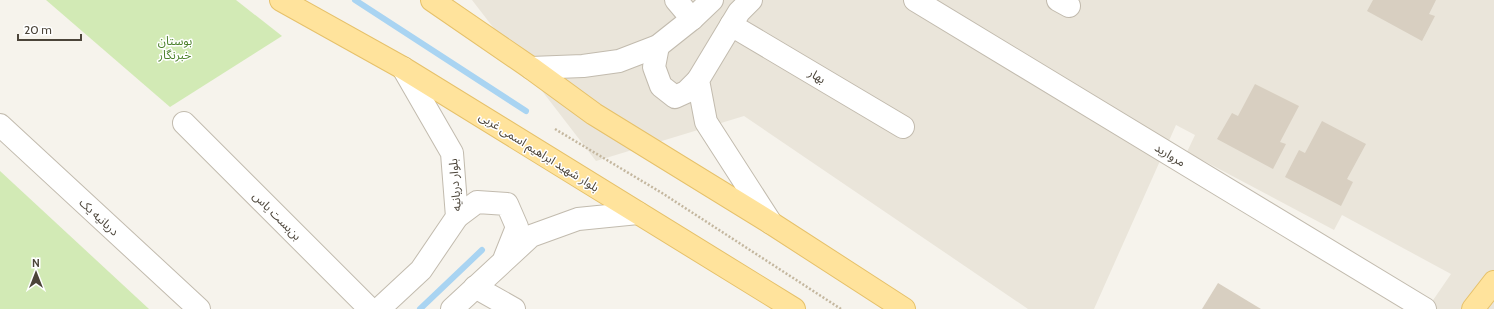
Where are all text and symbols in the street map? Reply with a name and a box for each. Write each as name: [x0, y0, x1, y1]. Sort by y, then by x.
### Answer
scale bar: [18, 16, 81, 42]
text: 20 m: [24, 22, 52, 37]
park label: بوستان خبرنگار: [158, 33, 192, 62]
street label: بهار: [805, 64, 828, 86]
street label: بلوار شهید ابراهیم اسمی غربی: [475, 108, 602, 196]
street label: مروارید: [1152, 140, 1188, 170]
street label: بلوار دریانیه: [445, 158, 464, 212]
street label: بن‌بست یاس: [250, 188, 305, 243]
street label: دریانیه یک: [76, 195, 122, 239]
north arrow: [16, 253, 56, 293]
text: N: [32, 256, 40, 270]

